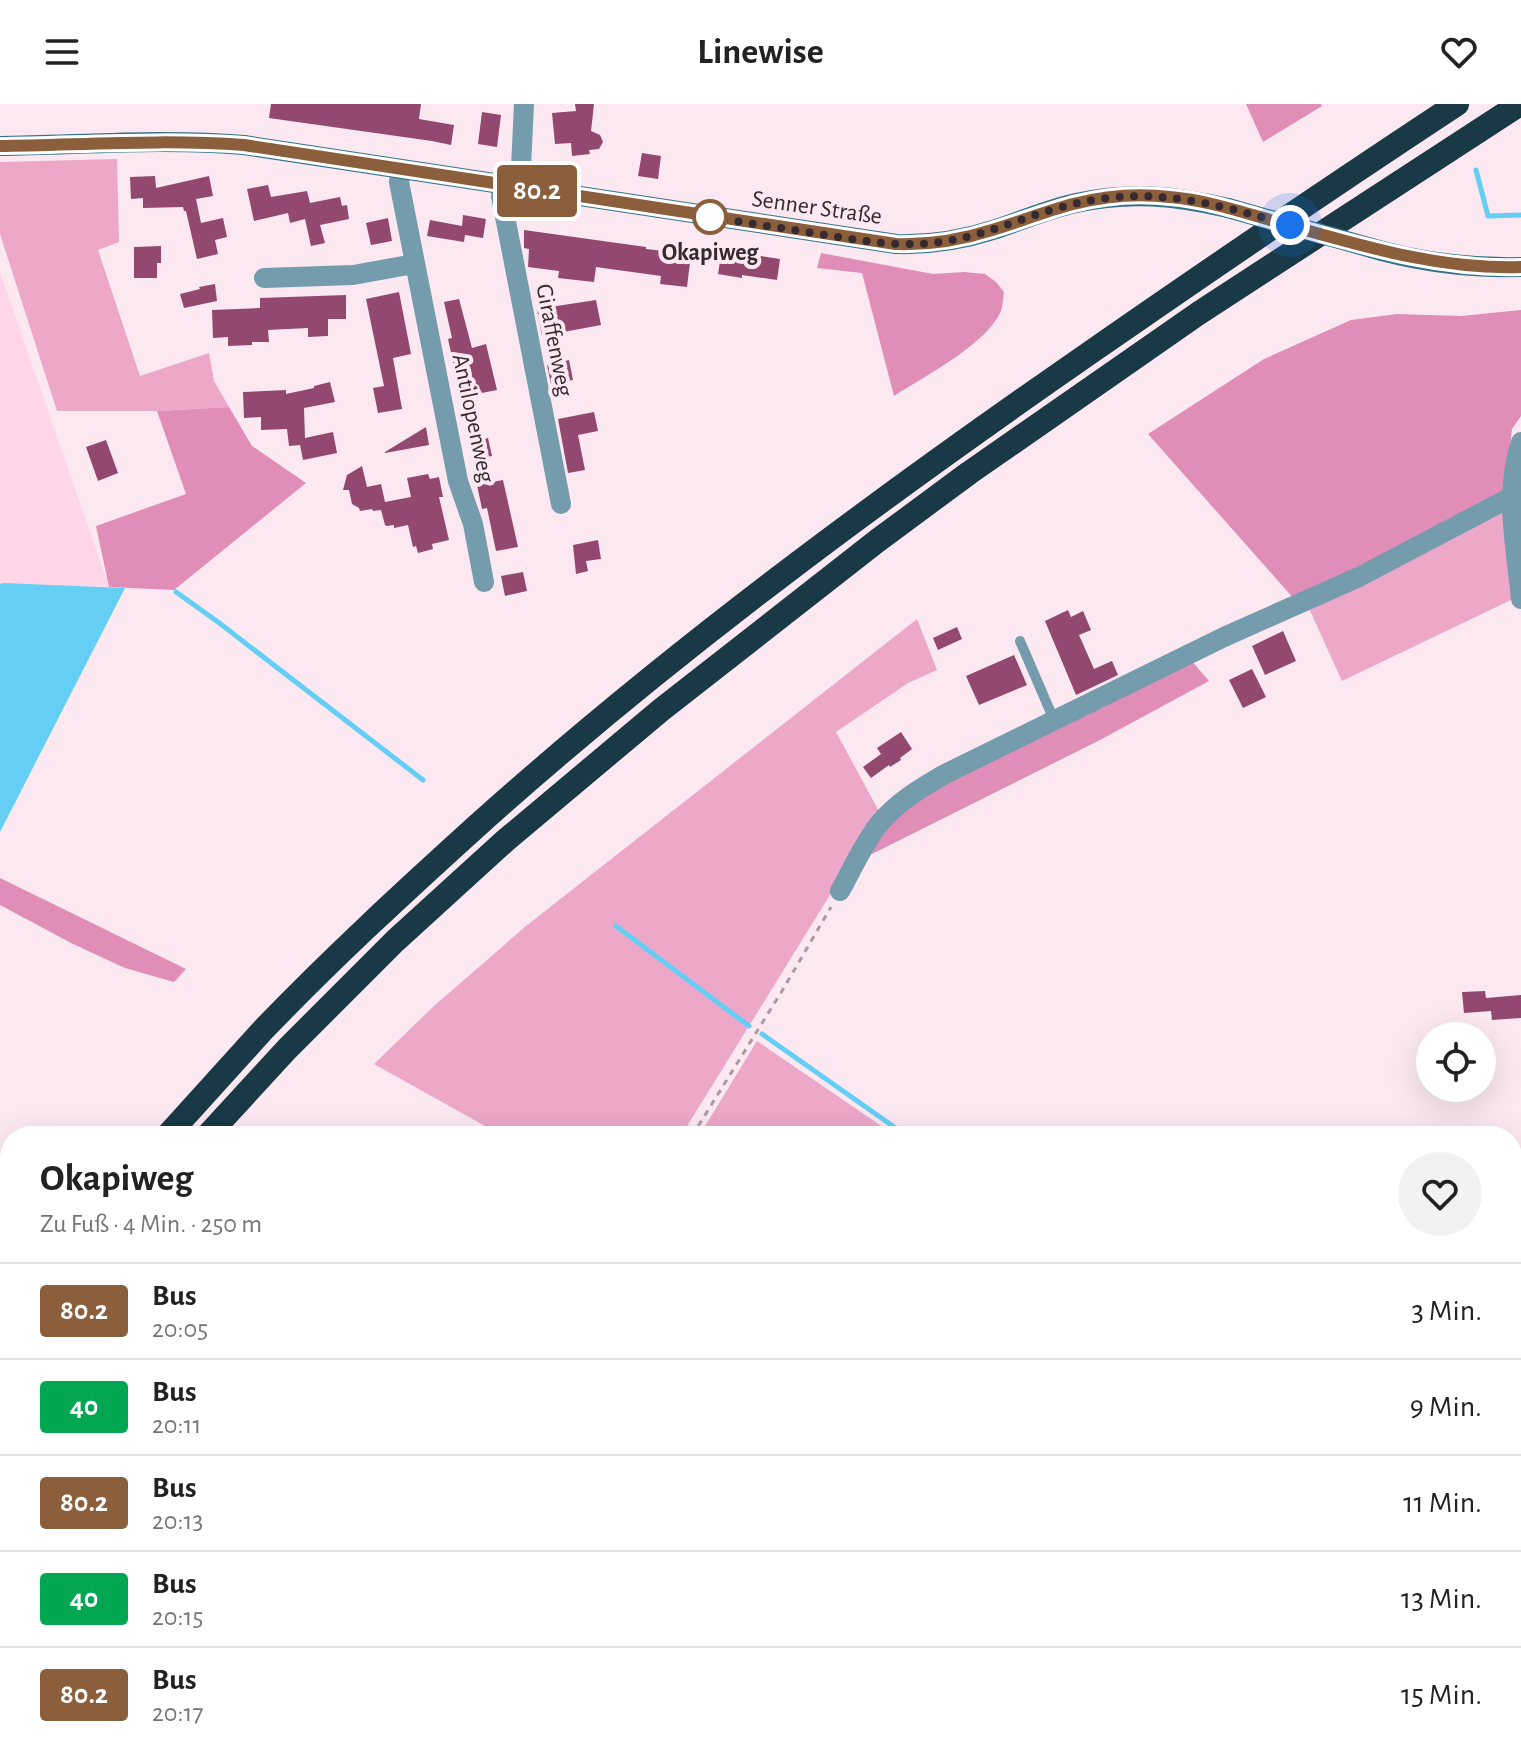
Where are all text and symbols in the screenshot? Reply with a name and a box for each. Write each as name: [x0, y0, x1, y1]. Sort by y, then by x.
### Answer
icon: menu: [40, 30, 84, 74]
icon: heart: [1437, 30, 1481, 74]
text: Linewise: [697, 34, 824, 70]
line badge: 80.2: [481, 165, 593, 217]
text: 80.2: [513, 177, 561, 205]
street label: Senner Straße: [750, 187, 883, 229]
marker: Okapiweg: [693, 200, 727, 234]
your location: [1270, 205, 1310, 245]
place label: Okapiweg: [662, 241, 759, 265]
street label: Giraffenweg: [531, 282, 577, 399]
street label: Antilopenweg: [448, 352, 498, 485]
map controls: [1416, 1022, 1496, 1102]
button: locate: [1416, 1022, 1496, 1102]
button: heart: [1398, 1152, 1482, 1236]
text: Okapiweg: [40, 1160, 193, 1198]
text: Zu Fuß · 4 Min. · 250 m: [40, 1211, 262, 1237]
text: Bus: [152, 1281, 197, 1311]
text: 3 Min.: [1411, 1296, 1482, 1326]
text: 80.2: [60, 1297, 108, 1325]
text: 20:05: [152, 1316, 208, 1342]
text: Bus: [152, 1377, 197, 1407]
text: 9 Min.: [1410, 1392, 1482, 1422]
text: 40: [70, 1393, 98, 1421]
text: 20:11: [152, 1412, 201, 1438]
text: Bus: [152, 1473, 197, 1503]
text: 11 Min.: [1403, 1488, 1482, 1518]
text: 80.2: [60, 1489, 108, 1517]
text: 20:13: [152, 1508, 203, 1534]
text: Bus: [152, 1569, 197, 1599]
text: 13 Min.: [1401, 1584, 1482, 1614]
text: 40: [70, 1585, 98, 1613]
text: 20:15: [152, 1604, 203, 1630]
text: Bus: [152, 1665, 197, 1695]
text: 15 Min.: [1401, 1680, 1482, 1710]
text: 80.2: [60, 1681, 108, 1709]
text: 20:17: [152, 1700, 203, 1726]

